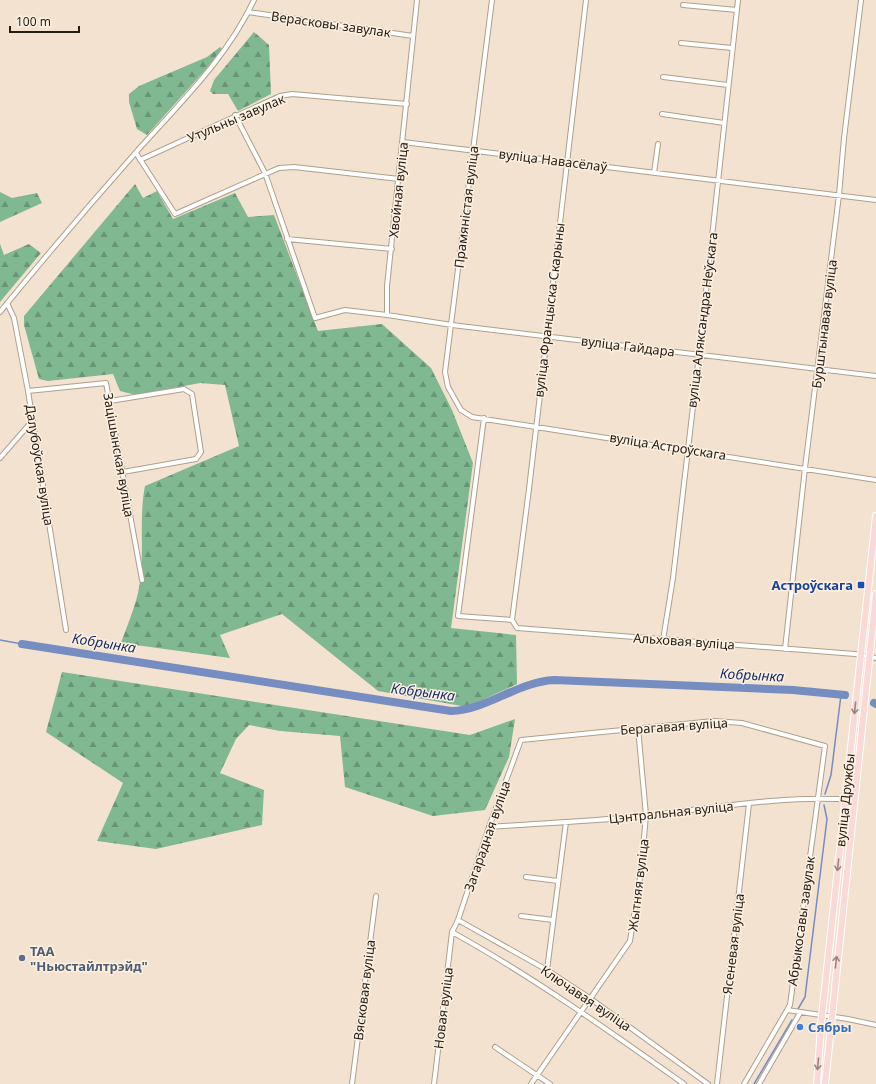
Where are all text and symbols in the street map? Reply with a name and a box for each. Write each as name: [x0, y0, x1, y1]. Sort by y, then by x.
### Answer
street label: Верасковы завулак: [270, 7, 392, 41]
scale bar: [10, 8, 79, 34]
text: 100 m: [16, 13, 51, 30]
street label: Утульны завулак: [184, 89, 288, 147]
street label: Хвойная вуліца: [384, 141, 412, 239]
street label: вуліца Навасёлаў: [498, 144, 609, 176]
street label: Прамяністая вуліца: [450, 145, 482, 269]
street label: вуліца Францыска Скарыны: [529, 222, 569, 398]
street label: вуліца Аляксандра Неўскага: [682, 231, 722, 409]
street label: Бурштынавая вуліца: [807, 258, 841, 390]
street label: вуліца Гайдара: [580, 331, 676, 361]
street label: Зацішынская вуліца: [99, 391, 139, 519]
street label: Далубоўская вуліца: [22, 403, 58, 527]
street label: вуліца Астроўскага: [608, 428, 728, 464]
place label: Астроўскага: [772, 576, 853, 594]
marker: Астроўскага: [856, 580, 866, 590]
water label: Кобрынка: [71, 628, 137, 657]
street label: Альховая вуліца: [633, 628, 735, 654]
water label: Кобрынка: [719, 663, 785, 686]
water label: Кобрынка: [390, 678, 456, 705]
one-way arrow: [852, 701, 859, 714]
street label: Берагавая вуліца: [620, 713, 728, 739]
street label: вуліца Дружбы: [831, 752, 859, 848]
street label: Загарадная вуліца: [460, 778, 514, 894]
street label: Цэнтральная вуліца: [608, 796, 734, 828]
street label: Жытняя вуліца: [623, 838, 653, 932]
street label: Абрыкосавы завулак: [783, 855, 819, 987]
one-way arrow: [835, 858, 842, 871]
street label: Ясеневая вуліца: [718, 892, 748, 996]
street label: Вясковая вуліца: [349, 939, 379, 1041]
place label: ТАА "Ньюстайлтрэйд": [30, 942, 148, 975]
marker: ТАА "Ньюстайлтрэйд": [17, 953, 27, 963]
one-way arrow: [833, 956, 840, 969]
street label: Ключавая вуліца: [537, 961, 635, 1035]
street label: Новая вуліца: [429, 966, 457, 1050]
place label: Сябры: [808, 1018, 852, 1036]
marker: Сябры: [795, 1022, 805, 1032]
one-way arrow: [815, 1057, 822, 1070]

